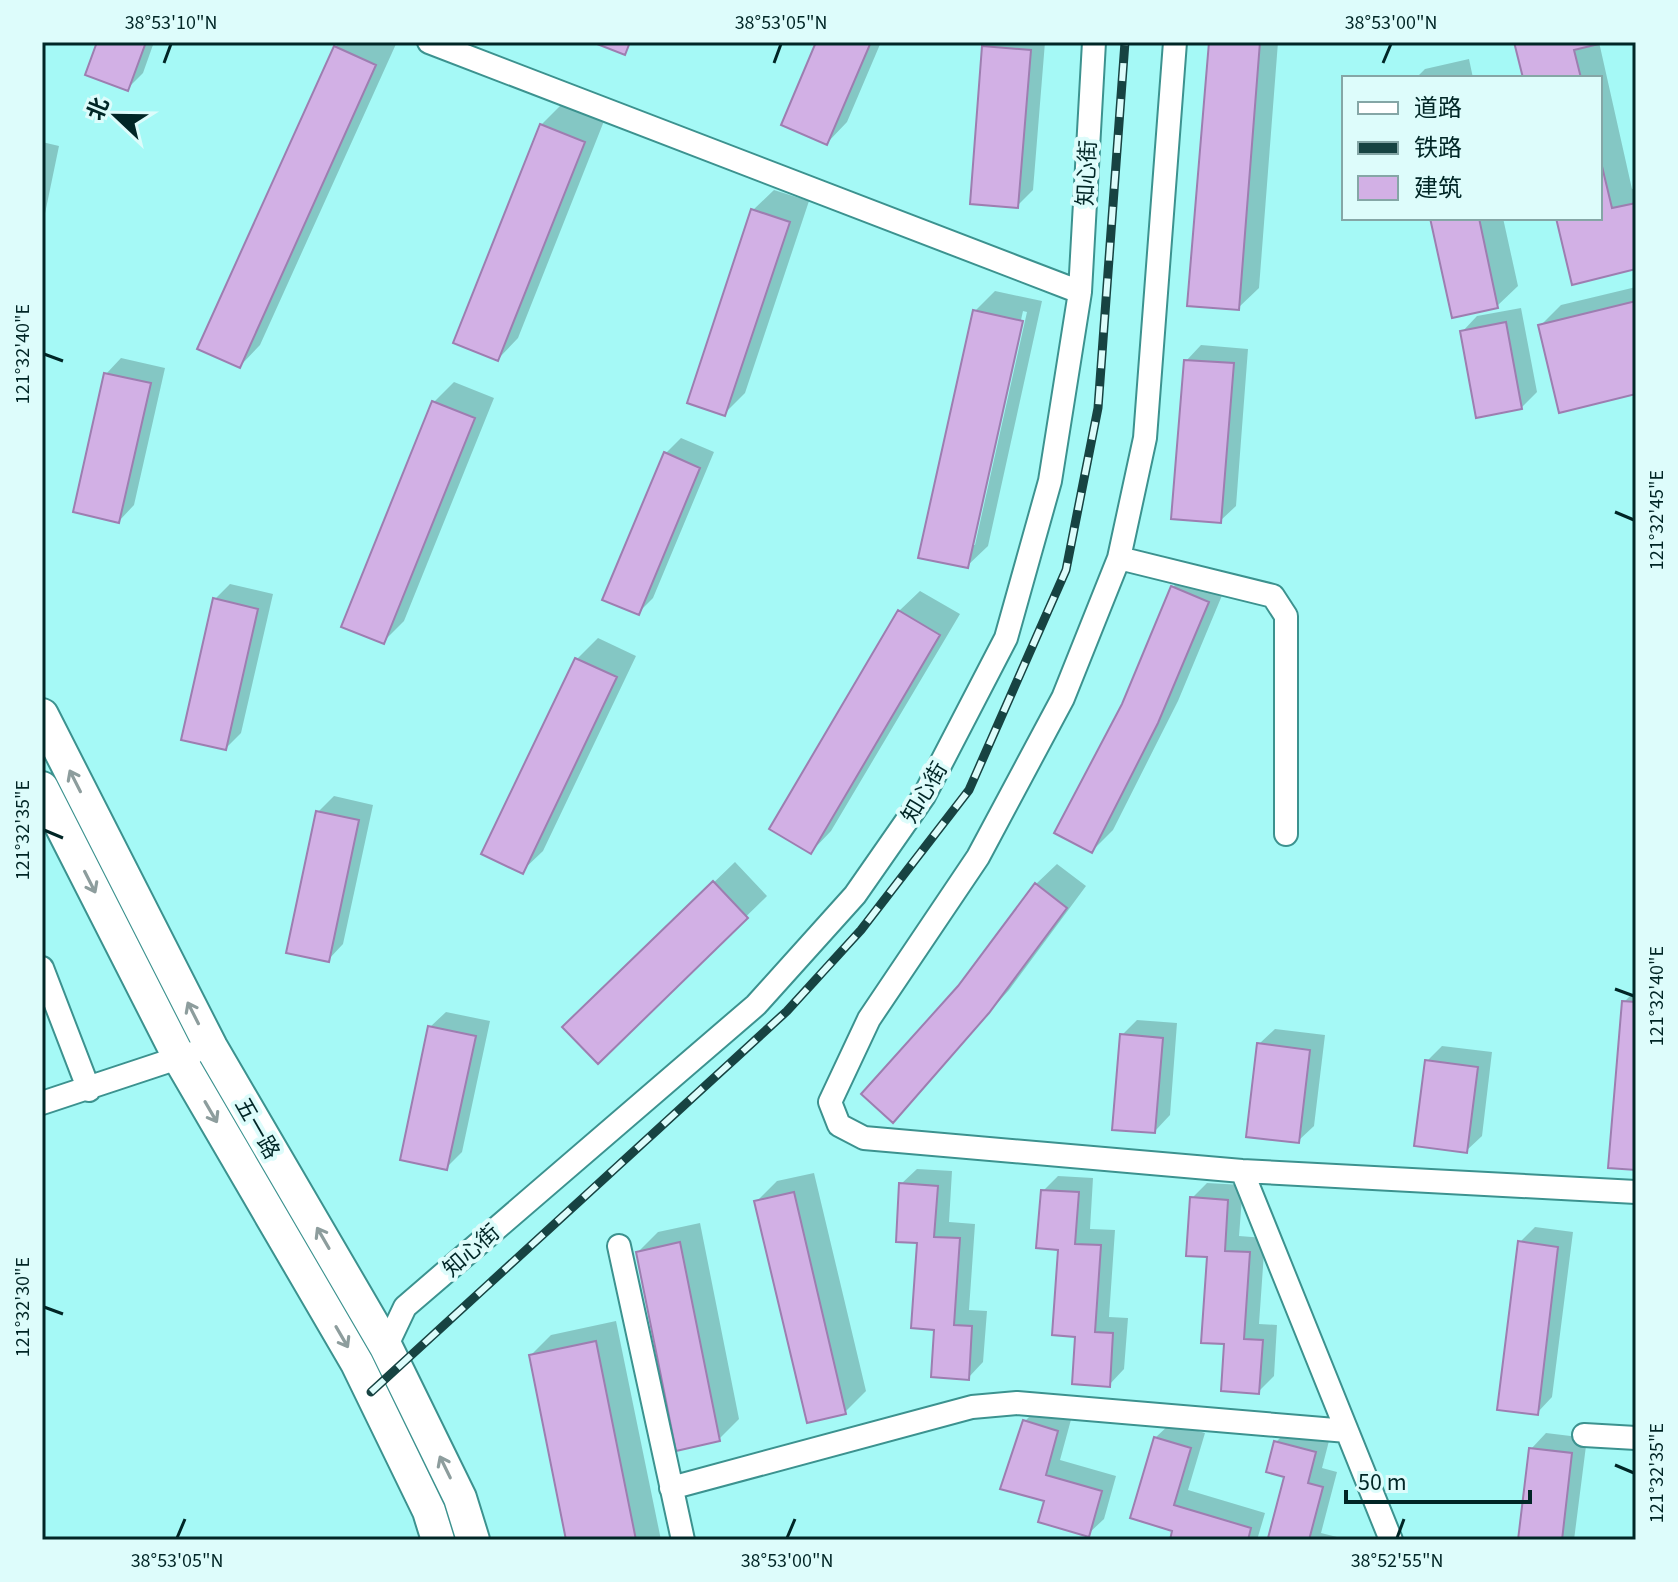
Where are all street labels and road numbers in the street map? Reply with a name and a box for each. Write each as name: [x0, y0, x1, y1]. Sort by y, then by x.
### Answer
street label: 知心街: [1069, 139, 1105, 207]
street label: 知心街: [894, 756, 956, 829]
street label: 五一路: [227, 1092, 287, 1165]
street label: 知心街: [436, 1217, 507, 1284]

